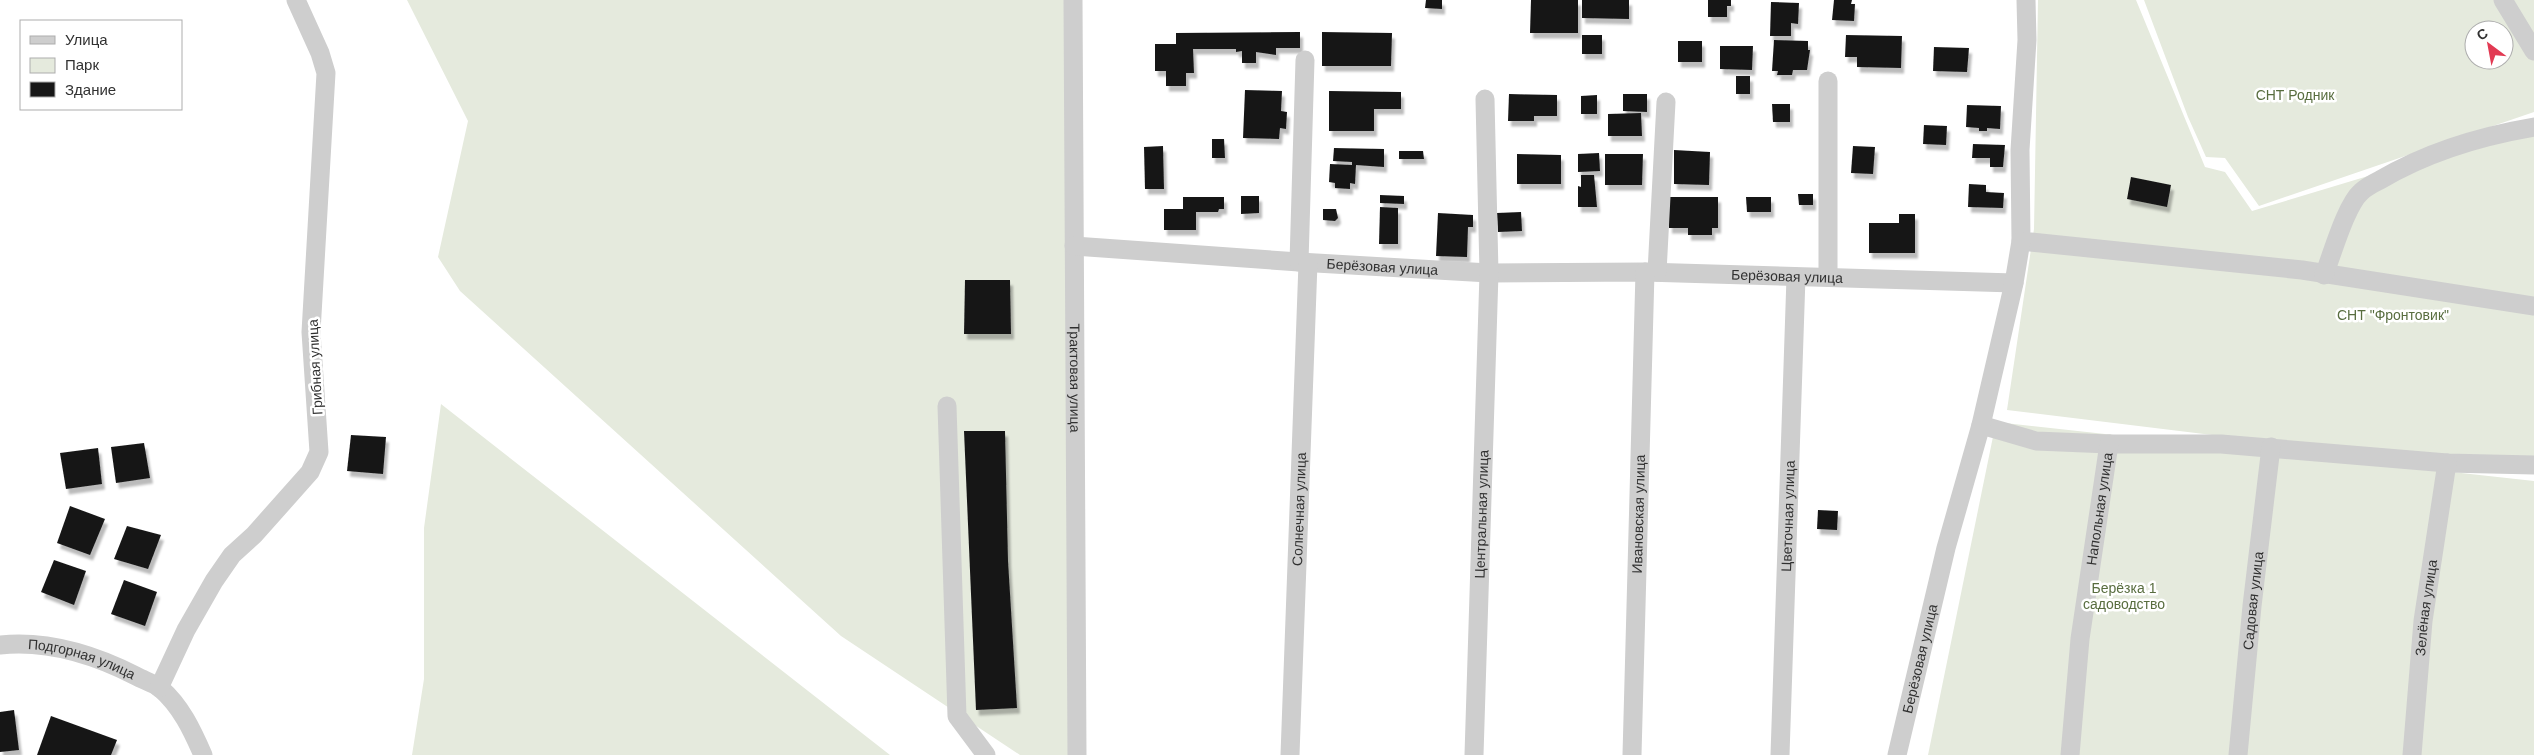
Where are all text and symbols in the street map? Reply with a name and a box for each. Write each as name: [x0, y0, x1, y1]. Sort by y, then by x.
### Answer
legend: [20, 20, 182, 110]
north arrow: [2464, 20, 2514, 70]
text: С: [2474, 25, 2491, 43]
text: Улица: [65, 31, 108, 48]
text: Парк: [65, 56, 99, 73]
text: Здание: [65, 81, 116, 98]
park label: СНТ Родник: [2256, 87, 2335, 103]
street label: Берёзовая улица: [1326, 256, 1439, 278]
street label: Берёзовая улица: [1731, 267, 1843, 286]
park label: СНТ "Фронтовик": [2337, 307, 2449, 323]
street label: Грибная улица: [304, 318, 325, 415]
street label: Трактовая улица: [1067, 324, 1083, 433]
street label: Центральная улица: [1471, 449, 1492, 579]
street label: Напольная улица: [2083, 451, 2116, 566]
street label: Солнечная улица: [1289, 452, 1309, 566]
street label: Ивановская улица: [1629, 454, 1648, 574]
street label: Цветочная улица: [1778, 460, 1798, 572]
street label: Садовая улица: [2240, 550, 2266, 651]
street label: Зелёная улица: [2412, 558, 2440, 657]
park label: Берёзка 1 садоводство: [2083, 580, 2165, 612]
street label: Берёзовая улица: [1899, 602, 1941, 715]
street label: Подгорная улица: [28, 636, 138, 682]

